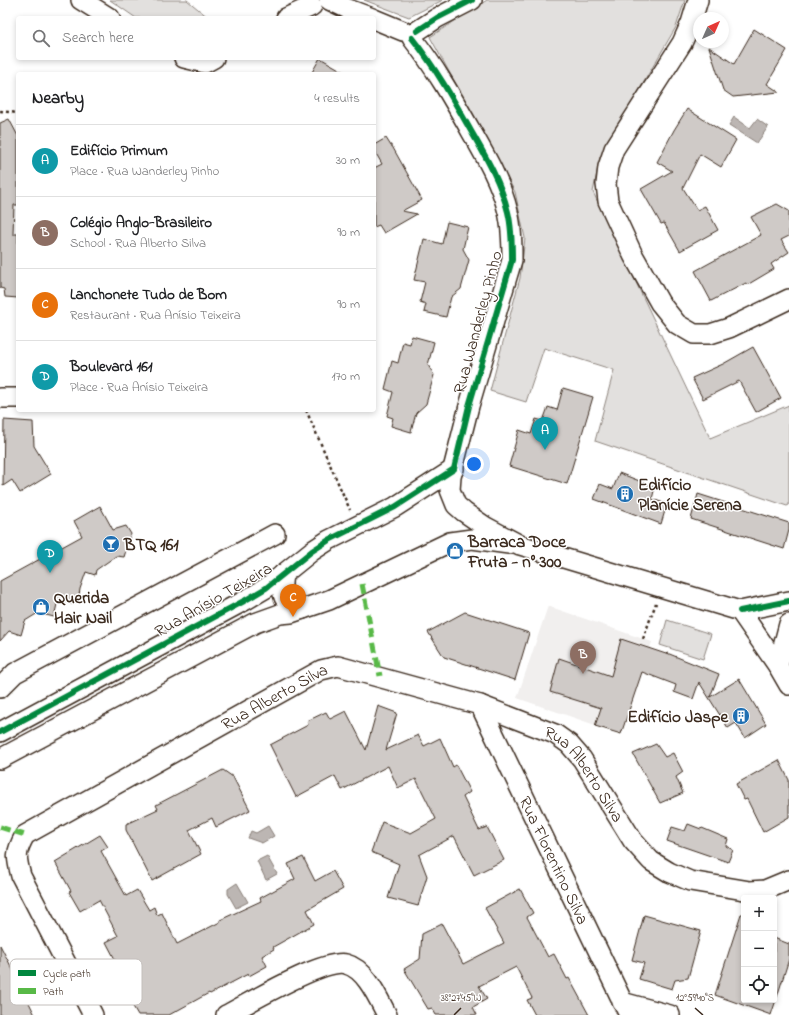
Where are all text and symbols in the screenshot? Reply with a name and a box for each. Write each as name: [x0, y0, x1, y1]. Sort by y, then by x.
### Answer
north arrow: [693, 12, 729, 48]
search box: [16, 16, 376, 60]
icon: search: [30, 27, 52, 49]
text: Search here: [62, 27, 134, 49]
text: Nearby: [32, 86, 84, 111]
text: 4 results: [314, 89, 360, 108]
text: Edifício Primum: [70, 140, 168, 162]
text: A: [41, 151, 49, 170]
text: 30 m: [336, 151, 360, 170]
text: Place · Rua Wanderley Pinho: [70, 162, 219, 181]
text: Colégio Anglo-Brasileiro: [70, 212, 212, 234]
text: B: [41, 223, 49, 242]
text: 90 m: [337, 223, 360, 242]
text: School · Rua Alberto Silva: [70, 234, 206, 253]
street label: Rua Wanderley Pinho: [447, 248, 511, 397]
text: Lanchonete Tudo de Bom: [70, 284, 227, 306]
text: C: [41, 295, 49, 314]
text: 90 m: [337, 295, 360, 314]
text: Restaurant · Rua Anísio Teixeira: [70, 306, 241, 325]
text: Boulevard 161: [70, 356, 153, 378]
text: D: [40, 367, 50, 386]
text: 170 m: [332, 367, 360, 386]
text: Place · Rua Anísio Teixeira: [70, 378, 208, 397]
pin: A: [532, 417, 558, 450]
your location: [464, 454, 484, 474]
place label: Edifício Planície Serena: [638, 473, 742, 518]
building icon: Edifício Planície Serena: [615, 484, 635, 504]
place label: Barraca Doce Fruta - n° 300: [467, 530, 567, 575]
place label: BTQ 161: [123, 533, 179, 558]
bar icon: BTQ 161: [101, 534, 121, 554]
pin: D: [37, 540, 63, 573]
shop icon: Barraca Doce Fruta - n° 300: [445, 541, 465, 561]
street label: Rua Anísio Teixeira: [150, 556, 277, 644]
pin: C: [280, 584, 306, 617]
place label: Querida Hair Nail: [54, 586, 112, 631]
shop icon: Querida Hair Nail: [31, 597, 51, 617]
pin: B: [570, 641, 596, 674]
street label: Rua Alberto Silva: [217, 658, 330, 737]
place label: Edifício Jaspe: [627, 705, 729, 730]
building icon: Edifício Jaspe: [731, 706, 751, 726]
street label: Rua Alberto Silva: [541, 720, 629, 828]
street label: Rua Florentino Silva: [512, 792, 595, 929]
map controls: [741, 895, 777, 1003]
button: +: [741, 895, 777, 931]
button: −: [741, 931, 777, 967]
legend: [10, 959, 142, 1005]
text: Cycle path: [43, 966, 91, 983]
button: locate: [741, 967, 777, 1003]
text: Path: [43, 984, 64, 1000]
text: 38°27'45"W: [441, 991, 482, 1006]
text: 12°59'40"S: [676, 991, 714, 1006]

